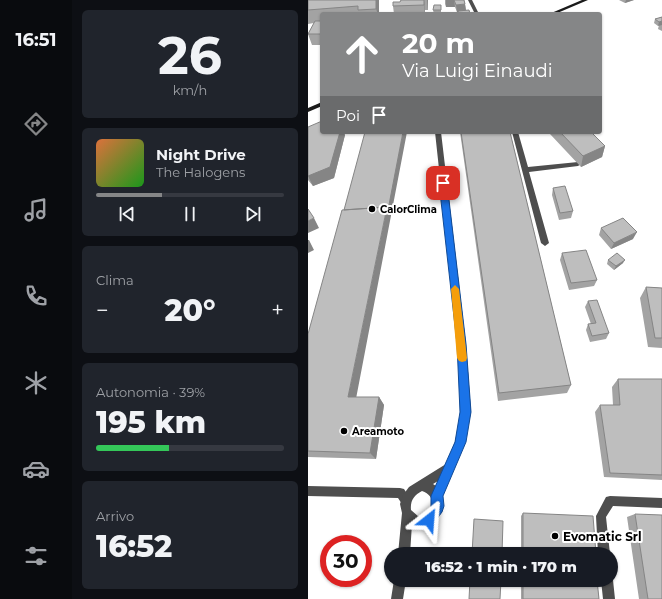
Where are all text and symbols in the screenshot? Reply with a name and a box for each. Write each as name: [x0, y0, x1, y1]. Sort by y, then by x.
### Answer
text: 26: [158, 24, 222, 87]
text: 20 m: [402, 26, 475, 60]
icon: ahead: [336, 28, 388, 80]
text: 16:51: [15, 29, 57, 51]
text: Via Luigi Einaudi: [402, 60, 553, 82]
text: km/h: [173, 82, 207, 98]
icon: arrive: [368, 104, 390, 126]
text: Poi: [336, 106, 360, 125]
icon: directions: [22, 110, 50, 138]
text: Night Drive: [156, 145, 246, 164]
text: The Halogens: [156, 164, 245, 180]
pin: [426, 166, 460, 200]
icon: arrive: [432, 172, 454, 194]
icon: music: [22, 196, 50, 224]
icon: previous: [116, 203, 138, 225]
icon: pause: [179, 203, 201, 225]
icon: next: [242, 203, 264, 225]
place label: CalorClima: [380, 203, 437, 216]
marker: CalorClima: [367, 204, 377, 214]
text: Clima: [96, 272, 134, 288]
icon: phone: [22, 282, 50, 310]
text: 20°: [164, 292, 216, 329]
text: −: [96, 297, 109, 324]
text: +: [271, 297, 284, 324]
icon: climate: [22, 369, 50, 397]
text: Autonomia · 39%: [96, 384, 205, 400]
text: 195 km: [96, 404, 206, 441]
place label: Areamoto: [351, 425, 404, 438]
marker: Areamoto: [339, 426, 349, 436]
icon: car: [22, 455, 50, 483]
position arrow: [408, 499, 450, 541]
text: Arrivo: [96, 508, 134, 524]
text: 16:52: [96, 528, 172, 565]
place label: Evomatic Srl: [563, 529, 642, 544]
marker: Evomatic Srl: [550, 531, 560, 541]
speed limit sign: 30: [320, 535, 372, 587]
icon: filters: [22, 542, 50, 570]
text: 16:52 · 1 min · 170 m: [425, 557, 577, 576]

